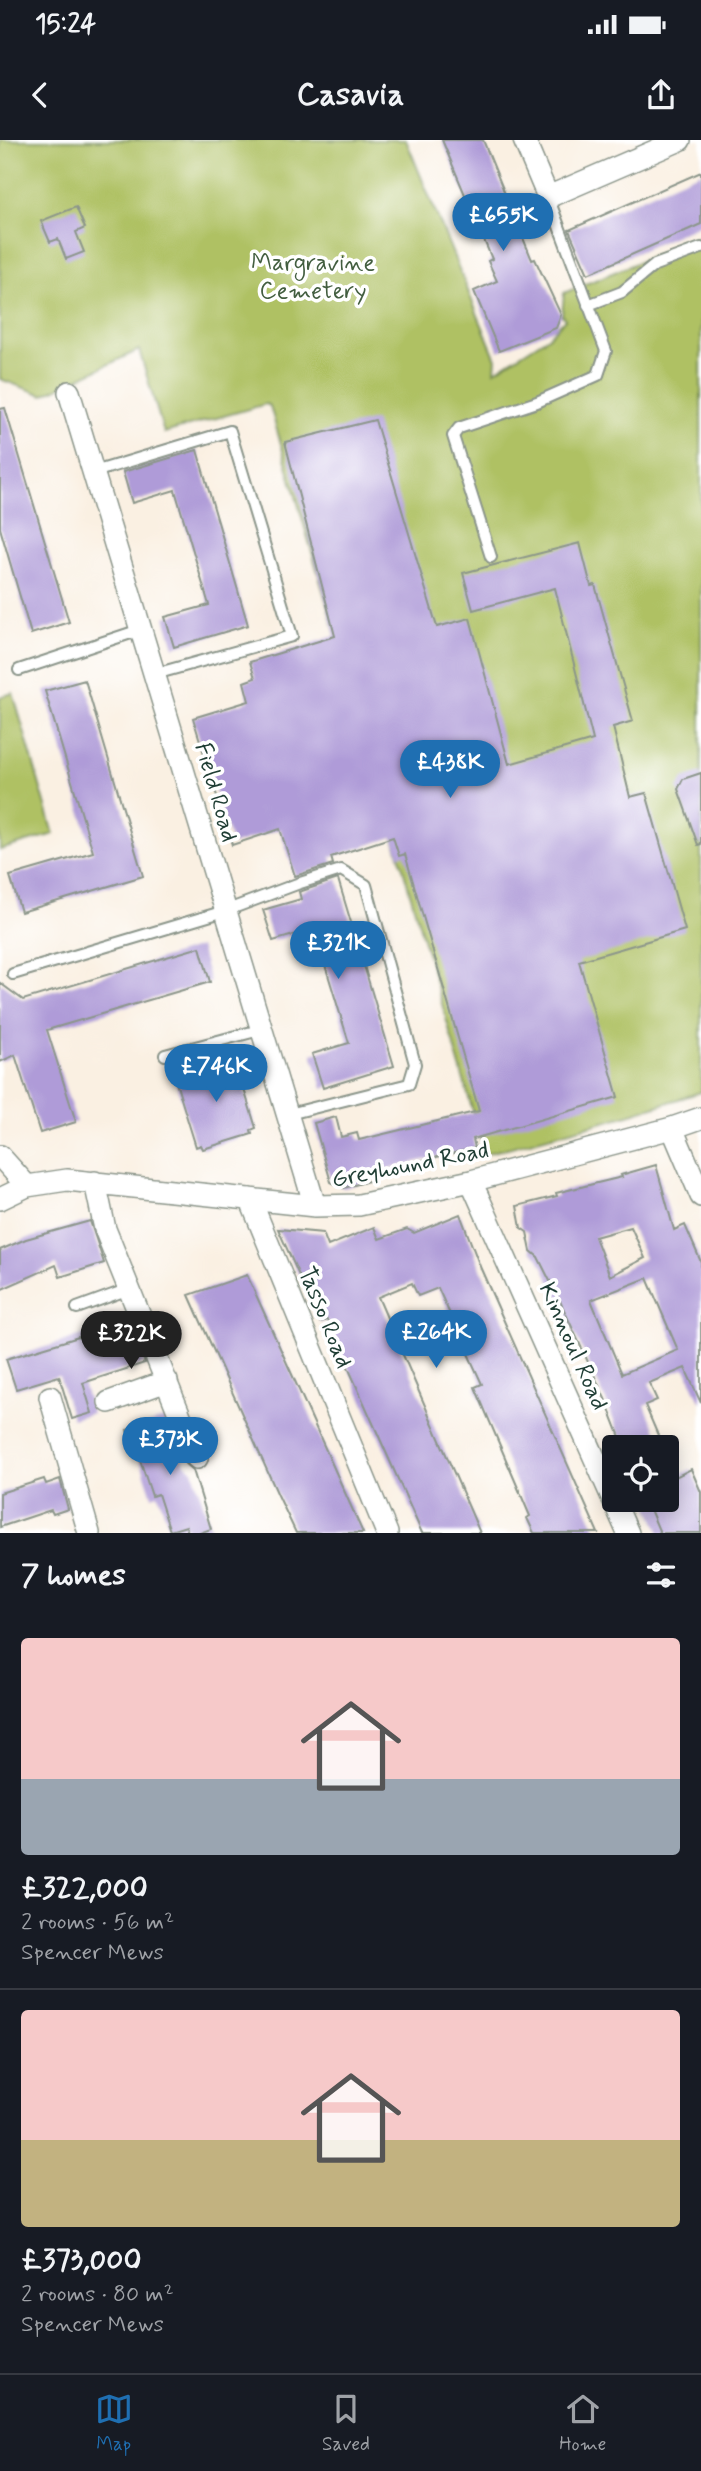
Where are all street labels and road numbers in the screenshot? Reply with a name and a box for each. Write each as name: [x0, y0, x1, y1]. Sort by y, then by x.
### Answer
street label: Field Road: [187, 739, 244, 846]
street label: Greyhound Road: [329, 1135, 492, 1196]
street label: Tasso Road: [290, 1262, 359, 1373]
street label: Kinnoul Road: [531, 1278, 615, 1415]

